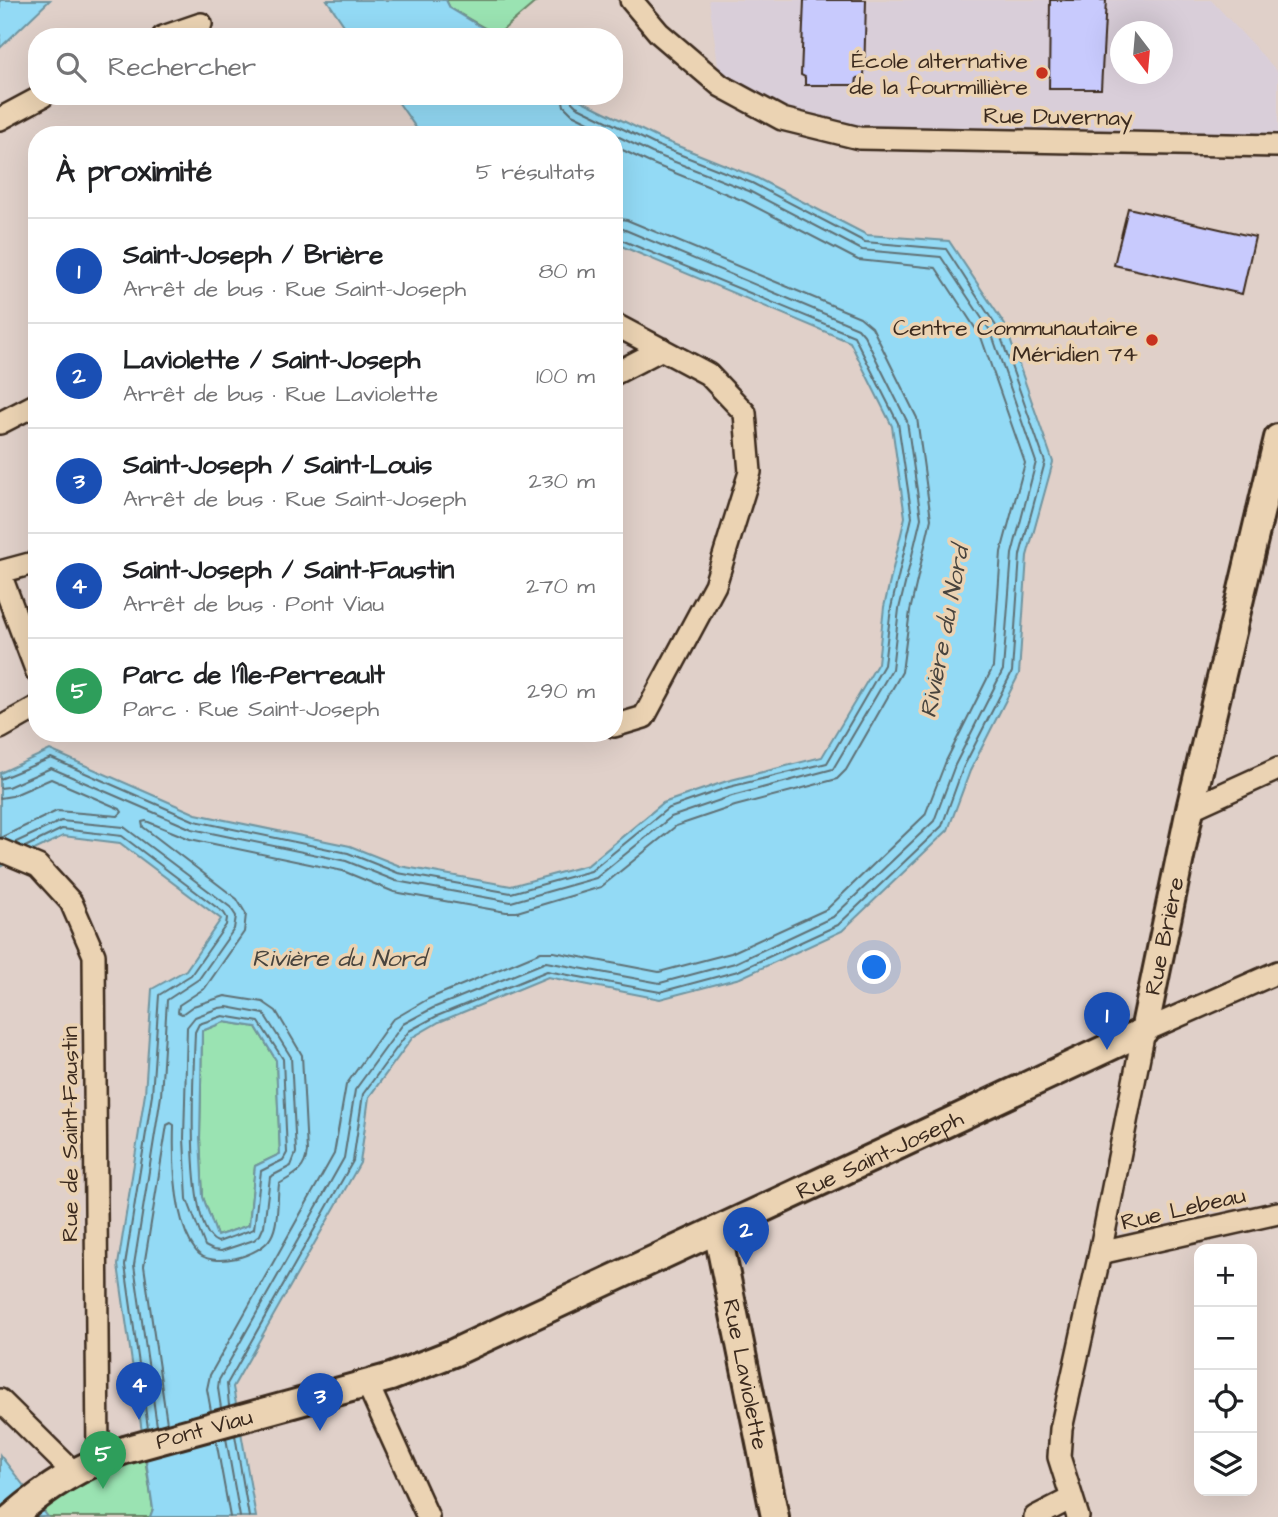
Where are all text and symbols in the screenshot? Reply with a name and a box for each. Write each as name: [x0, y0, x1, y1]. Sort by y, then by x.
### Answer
north arrow: [1110, 21, 1173, 84]
search box: [28, 28, 623, 105]
place label: École alternative de la fourmillière: [849, 45, 1028, 103]
icon: search: [52, 48, 90, 86]
text: Rechercher: [108, 49, 256, 85]
marker: École alternative de la fourmillière: [1034, 65, 1050, 81]
street label: Rue Duvernay: [983, 100, 1133, 135]
text: À proximité: [56, 151, 212, 193]
text: 5 résultats: [476, 156, 595, 188]
text: Saint-Joseph / Brière: [123, 237, 383, 273]
text: 1: [78, 255, 80, 287]
text: 80 m: [538, 255, 595, 287]
text: Arrêt de bus · Rue Saint-Joseph: [123, 273, 466, 305]
place label: Centre Communautaire Méridien 74: [893, 312, 1138, 370]
marker: Centre Communautaire Méridien 74: [1144, 332, 1160, 348]
text: Laviolette / Saint-Joseph: [123, 342, 420, 378]
text: 2: [72, 360, 86, 392]
text: 100 m: [536, 360, 595, 392]
text: Arrêt de bus · Rue Laviolette: [123, 378, 438, 410]
text: Saint-Joseph / Saint-Louis: [123, 447, 432, 483]
text: 3: [73, 465, 85, 497]
text: 230 m: [529, 465, 595, 497]
text: Arrêt de bus · Rue Saint-Joseph: [123, 483, 466, 515]
water label: Rivière du Nord: [912, 539, 979, 721]
text: Saint-Joseph / Saint-Faustin: [123, 552, 454, 588]
text: 4: [71, 570, 87, 602]
text: 270 m: [526, 570, 595, 602]
text: Arrêt de bus · Pont Viau: [123, 588, 384, 620]
text: Parc de l'Île-Perreault: [123, 657, 385, 693]
text: 5: [71, 675, 87, 707]
text: 290 m: [527, 675, 595, 707]
text: Parc · Rue Saint-Joseph: [123, 693, 379, 725]
street label: Rue Brière: [1137, 874, 1193, 998]
water label: Rivière du Nord: [252, 942, 431, 976]
your location: [857, 950, 891, 984]
pin: 1: [1084, 992, 1130, 1050]
street label: Rue de Saint-Faustin: [54, 1026, 86, 1242]
street label: Rue Saint-Joseph: [791, 1102, 969, 1208]
street label: Rue Lebeau: [1118, 1179, 1249, 1239]
pin: 2: [723, 1207, 769, 1265]
map controls: [1194, 1244, 1257, 1496]
button: +: [1194, 1244, 1257, 1307]
street label: Rue Laviolette: [714, 1296, 776, 1452]
button: −: [1194, 1307, 1257, 1370]
pin: 4: [116, 1362, 162, 1420]
button: locate: [1194, 1370, 1257, 1433]
pin: 3: [297, 1373, 343, 1431]
street label: Pont Viau: [152, 1401, 256, 1458]
pin: 5: [80, 1431, 126, 1489]
button: layers: [1194, 1433, 1257, 1496]

